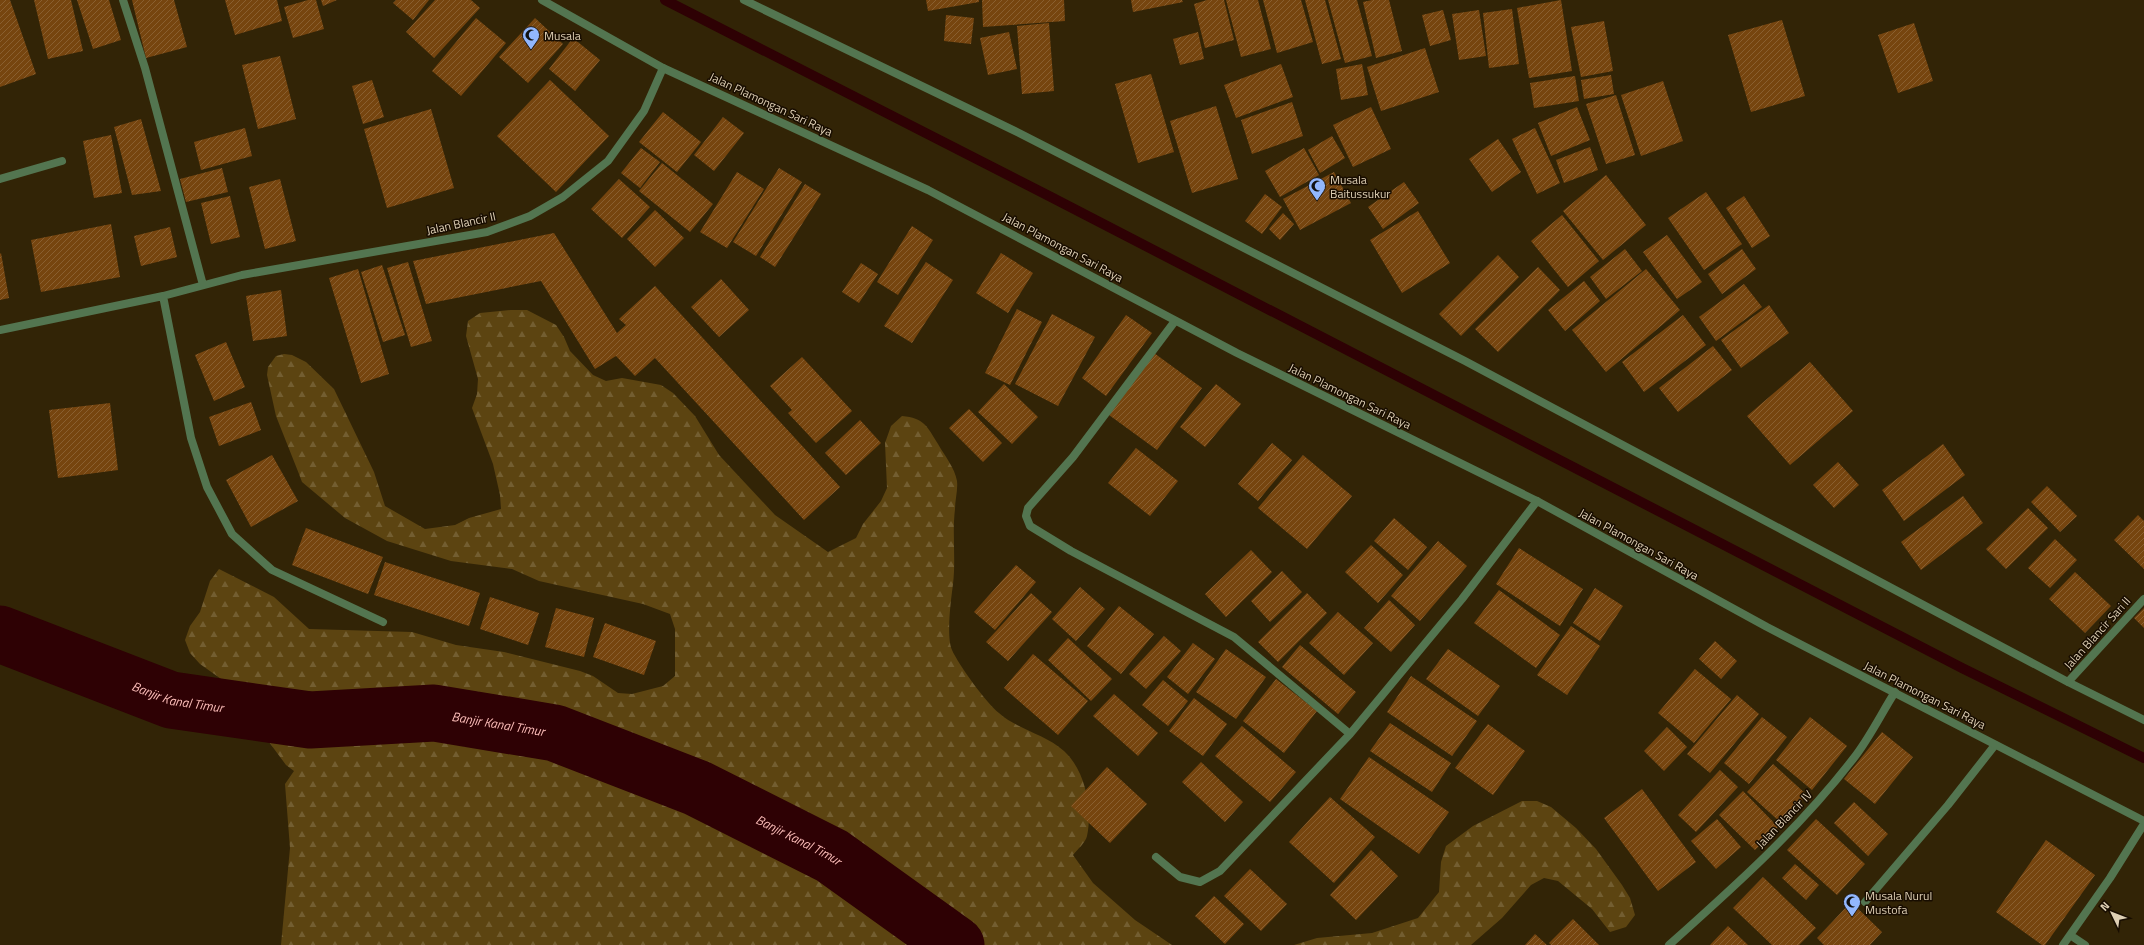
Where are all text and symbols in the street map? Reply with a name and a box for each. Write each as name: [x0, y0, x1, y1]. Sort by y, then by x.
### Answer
mosque icon: Musala: [521, 25, 541, 50]
place label: Musala: [544, 26, 581, 45]
street label: Jalan Plamongan Sari Raya: [706, 67, 836, 141]
place label: Musala Baitussukur: [1330, 170, 1390, 203]
mosque icon: Musala Baitussukur: [1307, 176, 1327, 201]
street label: Jalan Blancir II: [425, 206, 497, 240]
street label: Jalan Plamongan Sari Raya: [999, 207, 1127, 287]
street label: Jalan Plamongan Sari Raya: [1285, 358, 1415, 434]
street label: Jalan Plamongan Sari Raya: [1576, 503, 1702, 585]
street label: Jalan Blancir Sari II: [2059, 592, 2135, 674]
street label: Jalan Plamongan Sari Raya: [1861, 656, 1989, 734]
water label: Banjir Kanal Timur: [129, 676, 226, 718]
water label: Banjir Kanal Timur: [450, 706, 548, 741]
street label: Jalan Blancir IV: [1751, 786, 1817, 852]
water label: Banjir Kanal Timur: [752, 809, 847, 871]
place label: Musala Nurul Mustofa: [1865, 886, 1932, 919]
mosque icon: Musala Nurul Mustofa: [1842, 892, 1862, 917]
north arrow: [2092, 893, 2132, 933]
text: N: [2096, 898, 2113, 914]

